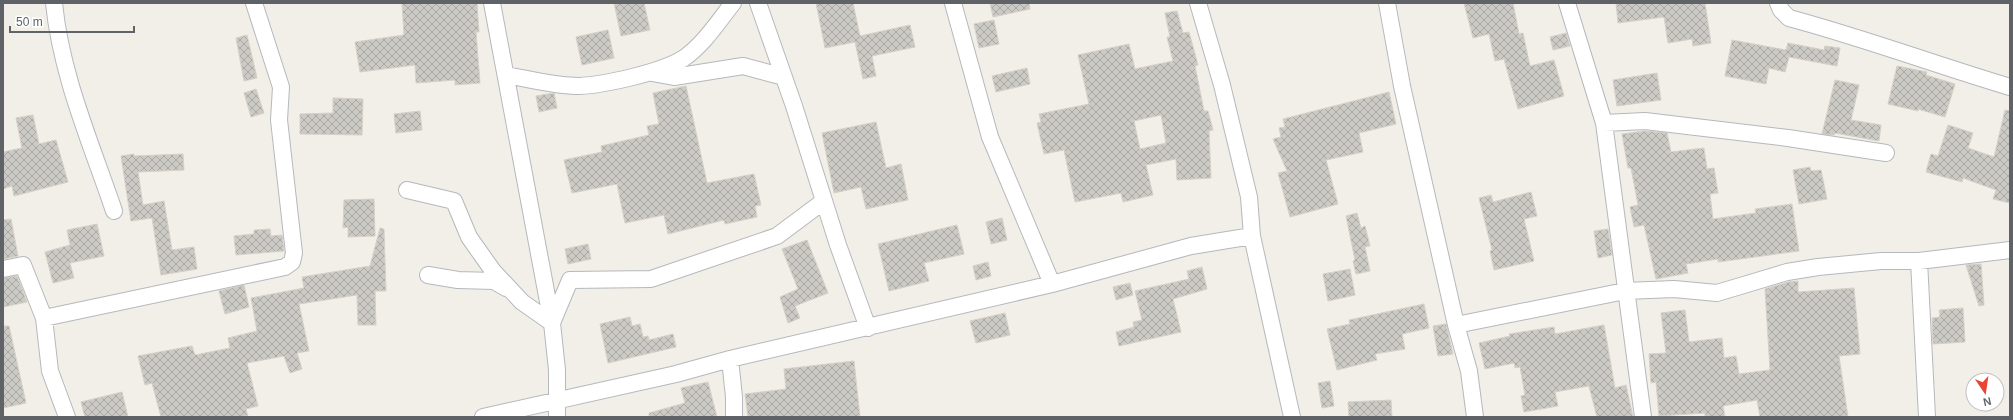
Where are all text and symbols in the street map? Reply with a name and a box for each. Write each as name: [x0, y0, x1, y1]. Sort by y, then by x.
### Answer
scale bar: [10, 8, 134, 34]
text: 50 m: [16, 15, 43, 29]
north arrow: [1965, 372, 2005, 412]
text: N: [1982, 395, 1992, 408]

